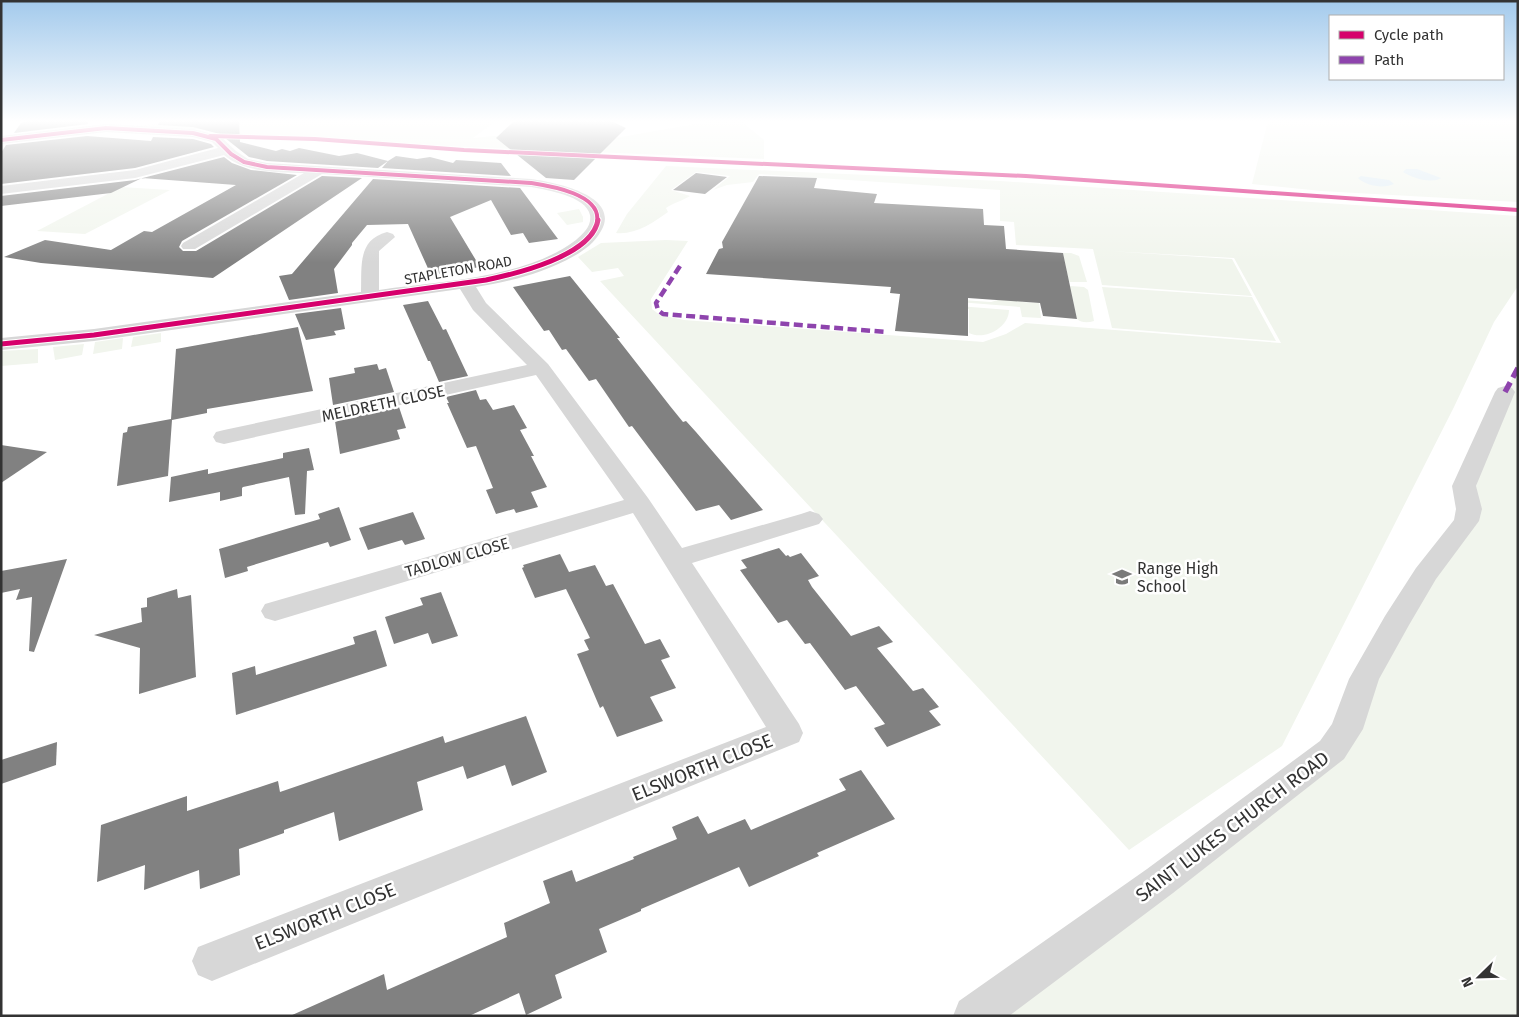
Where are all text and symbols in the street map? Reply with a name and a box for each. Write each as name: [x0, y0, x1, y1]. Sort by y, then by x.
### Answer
legend: [1329, 15, 1504, 80]
text: Cycle path: [1374, 26, 1444, 44]
text: Path: [1374, 51, 1404, 69]
street label: STAPLETON ROAD: [403, 253, 513, 288]
street label: MELDRETH CLOSE: [320, 381, 446, 426]
street label: TADLOW CLOSE: [403, 534, 511, 581]
place label: Range High School: [1137, 559, 1219, 596]
school or university icon: Range High School: [1111, 566, 1133, 588]
street label: ELSWORTH CLOSE: [628, 729, 776, 806]
street label: SAINT LUKES CHURCH ROAD: [1131, 746, 1334, 907]
street label: ELSWORTH CLOSE: [251, 878, 399, 955]
north arrow: [1454, 952, 1504, 1002]
text: N: [1458, 974, 1477, 989]

